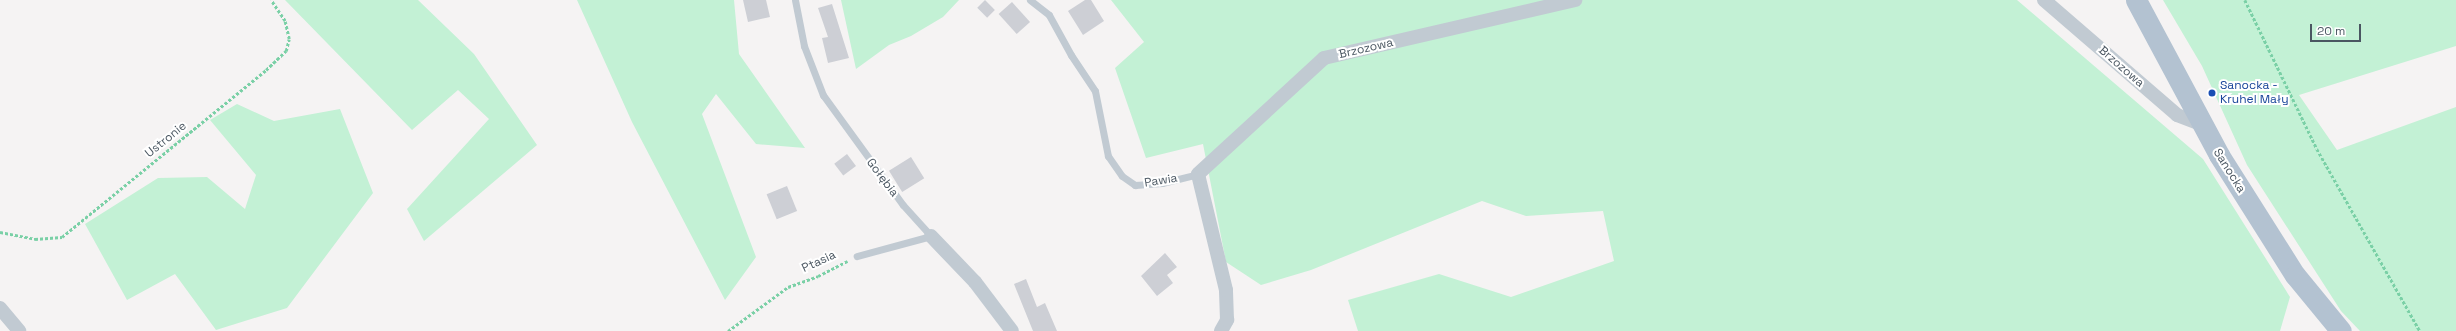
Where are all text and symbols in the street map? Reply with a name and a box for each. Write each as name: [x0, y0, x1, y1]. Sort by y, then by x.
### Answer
scale bar: [2312, 16, 2363, 42]
text: 20 m: [2317, 23, 2345, 39]
street label: Brzozowa: [1337, 36, 1395, 62]
street label: Brzozowa: [2095, 43, 2147, 91]
place label: Sanocka - Kruhel Mały: [2220, 79, 2289, 107]
marker: Sanocka - Kruhel Mały: [2207, 88, 2217, 98]
street label: Ustronie: [142, 119, 190, 161]
street label: Sanocka: [2210, 146, 2248, 196]
street label: Gołębia: [863, 156, 901, 200]
street label: Pawia: [1143, 171, 1179, 191]
street label: Ptasia: [800, 248, 838, 276]

